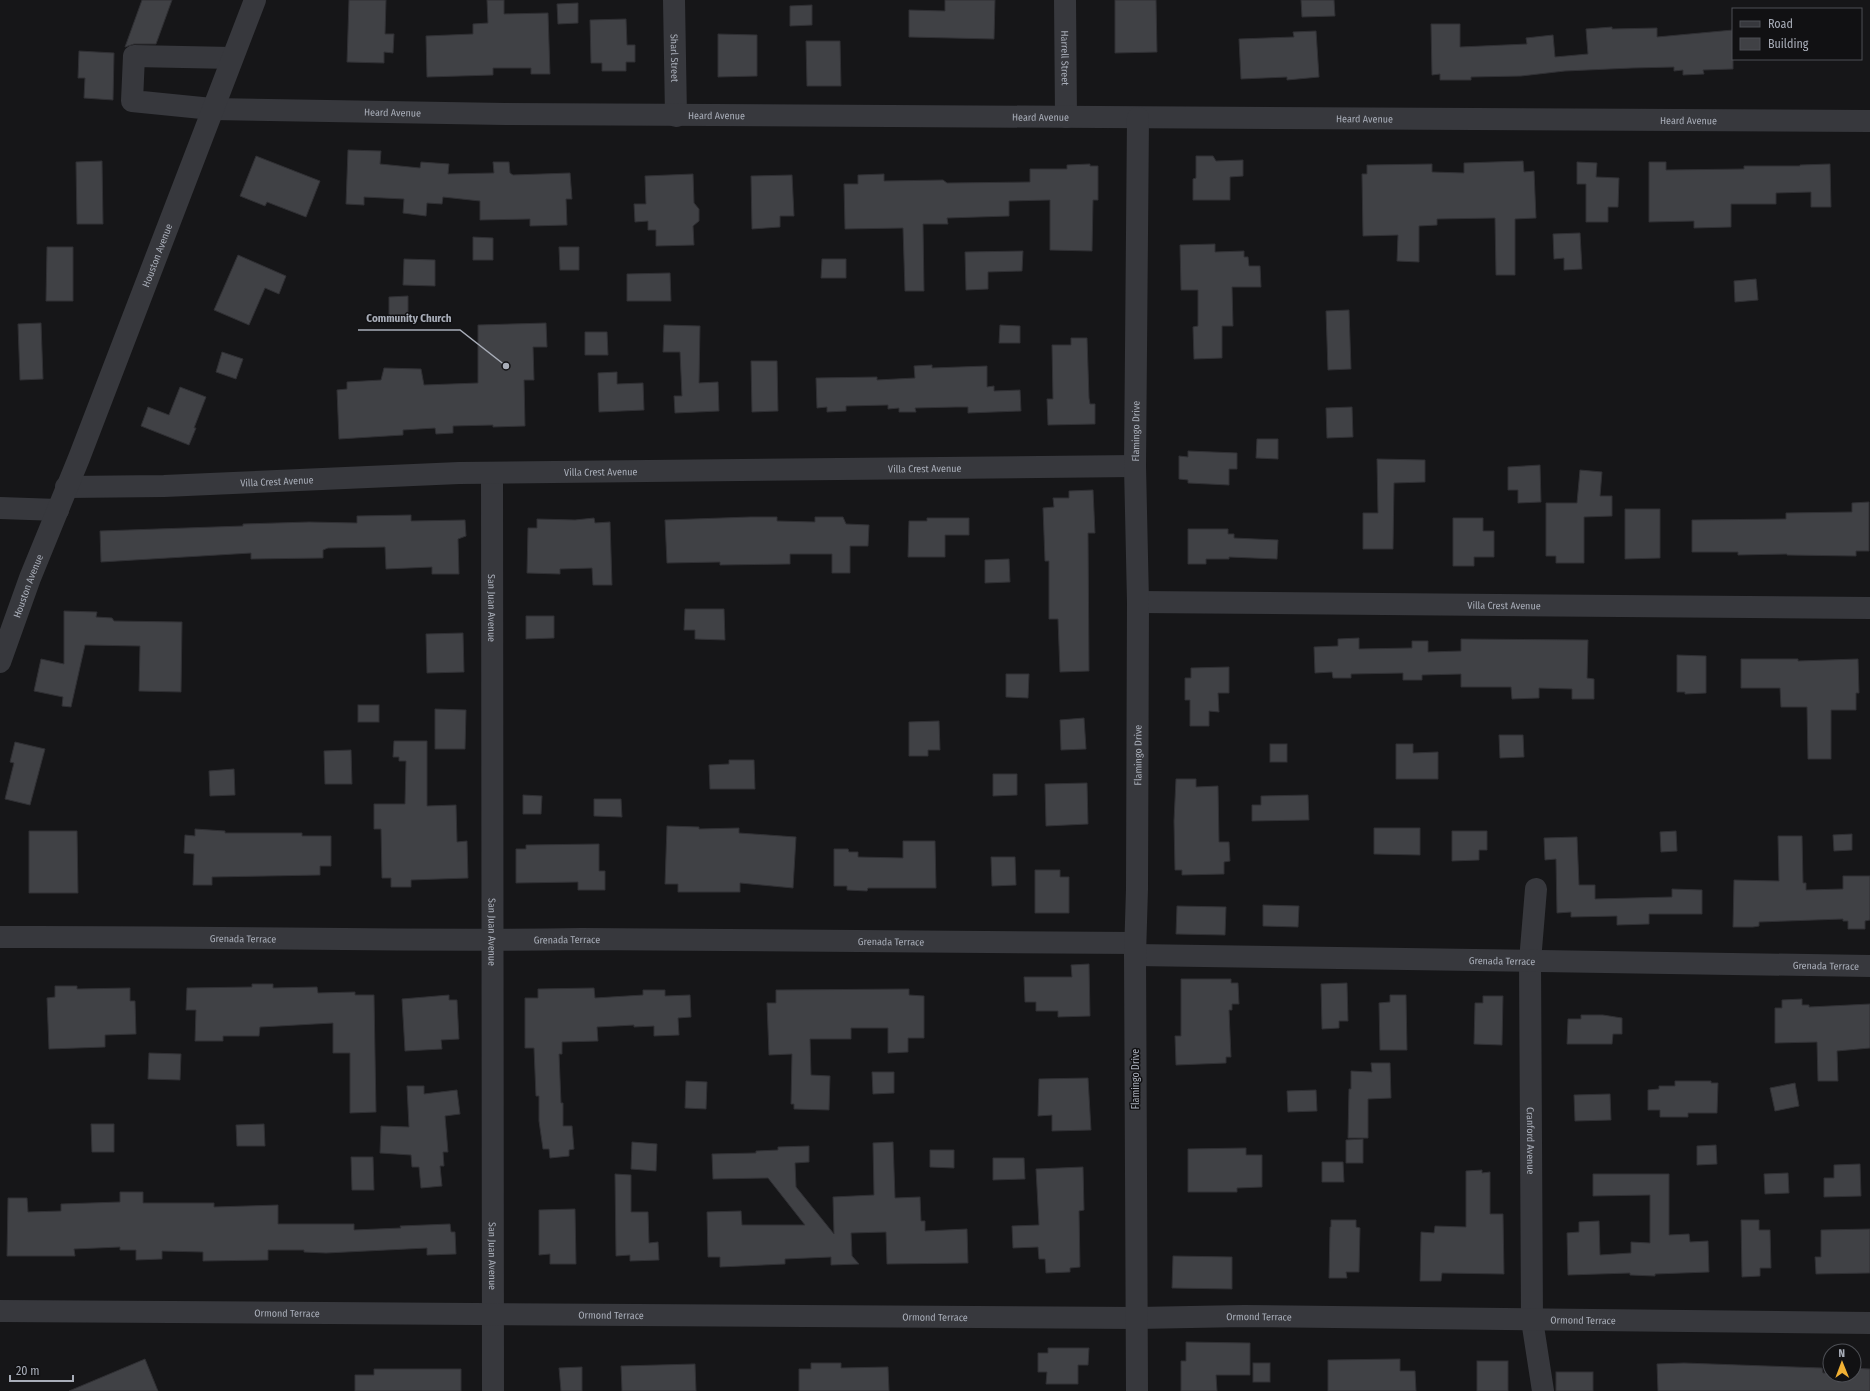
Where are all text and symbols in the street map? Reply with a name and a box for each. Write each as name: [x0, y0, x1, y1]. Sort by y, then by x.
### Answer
legend: [1732, 8, 1862, 60]
text: Road: [1768, 17, 1793, 31]
street label: Harrell Street: [1058, 30, 1071, 86]
street label: Sharl Street: [668, 34, 680, 83]
text: Building: [1768, 37, 1809, 51]
street label: Heard Avenue: [364, 107, 421, 120]
street label: Heard Avenue: [688, 110, 745, 122]
street label: Heard Avenue: [1012, 112, 1069, 124]
street label: Heard Avenue: [1336, 113, 1393, 126]
street label: Heard Avenue: [1660, 115, 1717, 127]
street label: Houston Avenue: [140, 222, 175, 289]
callout: Community Church: [358, 307, 460, 330]
text: Community Church: [366, 312, 452, 325]
street label: Flamingo Drive: [1130, 401, 1143, 461]
street label: Villa Crest Avenue: [888, 463, 961, 476]
street label: Villa Crest Avenue: [564, 466, 637, 479]
street label: Villa Crest Avenue: [240, 474, 314, 490]
street label: Houston Avenue: [11, 553, 46, 620]
street label: San Juan Avenue: [485, 574, 497, 642]
street label: Villa Crest Avenue: [1467, 600, 1541, 612]
street label: Flamingo Drive: [1132, 725, 1145, 785]
street label: San Juan Avenue: [485, 898, 498, 966]
street label: Grenada Terrace: [210, 933, 276, 946]
street label: Grenada Terrace: [534, 934, 600, 947]
street label: Grenada Terrace: [858, 936, 924, 948]
street label: Grenada Terrace: [1469, 955, 1535, 968]
street label: Grenada Terrace: [1793, 960, 1859, 973]
street label: Flamingo Drive: [1130, 1049, 1142, 1109]
street label: Cranford Avenue: [1524, 1107, 1536, 1175]
street label: San Juan Avenue: [486, 1222, 498, 1290]
street label: Ormond Terrace: [254, 1308, 320, 1320]
street label: Ormond Terrace: [578, 1310, 644, 1322]
street label: Ormond Terrace: [1226, 1311, 1292, 1324]
street label: Ormond Terrace: [902, 1312, 968, 1324]
street label: Ormond Terrace: [1550, 1314, 1616, 1327]
north arrow: [1822, 1343, 1862, 1383]
text: N: [1838, 1347, 1845, 1360]
scale bar: [10, 1357, 73, 1383]
text: 20 m: [16, 1364, 40, 1378]

